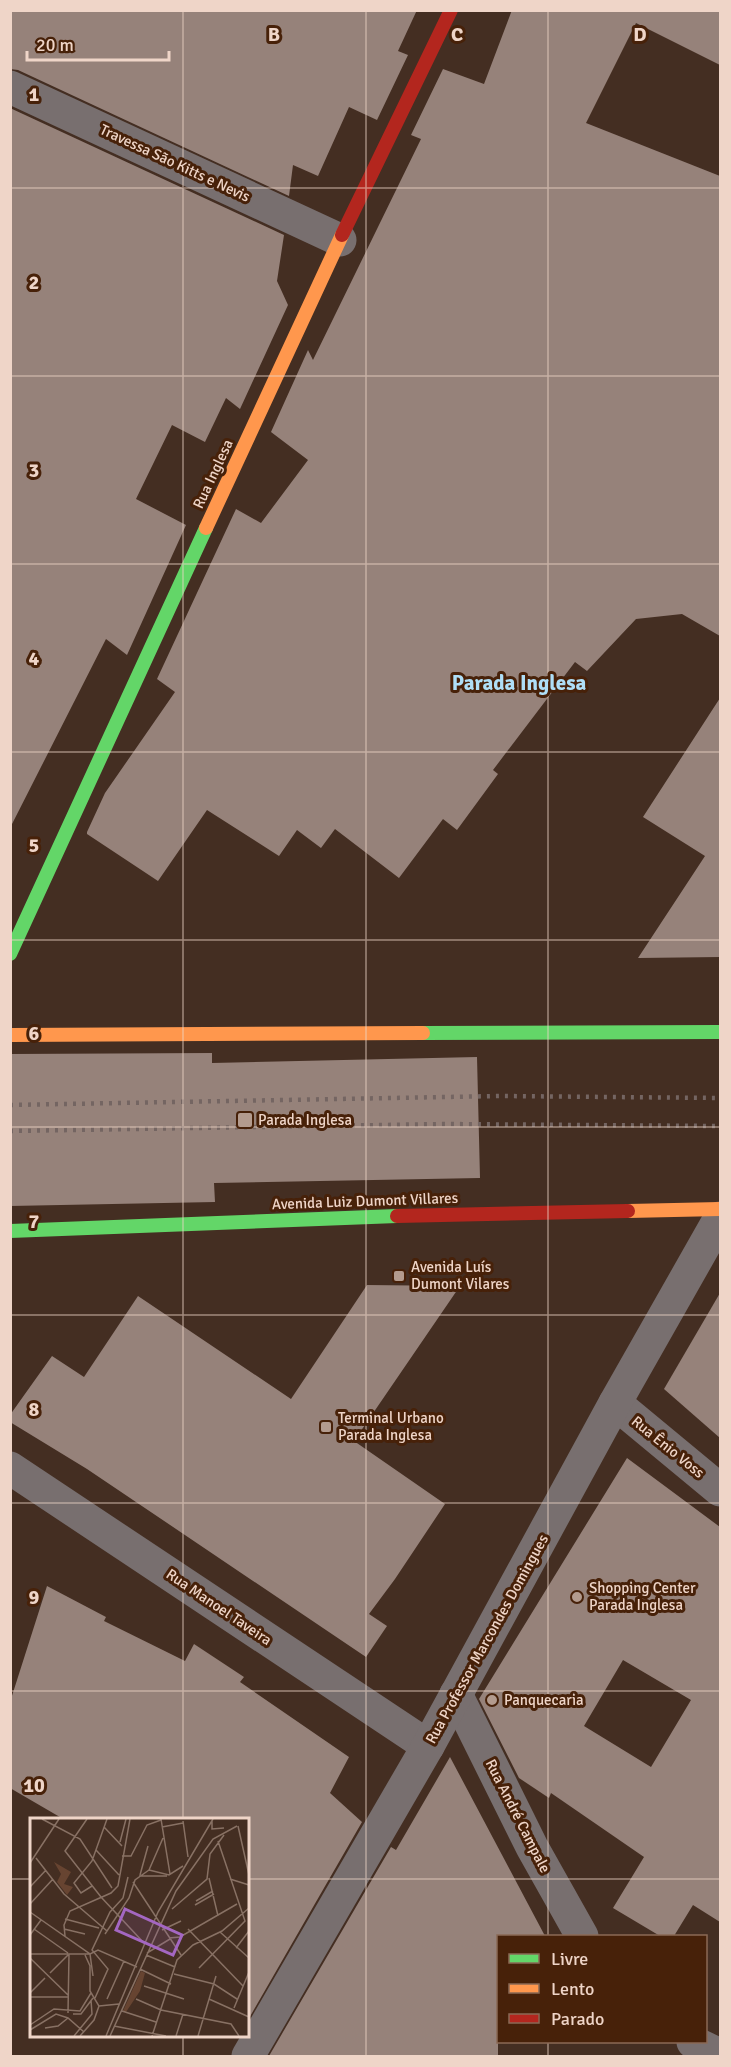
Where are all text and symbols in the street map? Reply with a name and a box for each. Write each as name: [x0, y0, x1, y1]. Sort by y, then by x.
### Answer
text: B: [268, 22, 280, 47]
text: C: [451, 22, 463, 47]
text: D: [633, 22, 647, 47]
scale bar: [27, 24, 170, 62]
text: 20 m: [36, 34, 74, 56]
text: 1: [29, 82, 40, 107]
street label: Travessa São Kitts e Nevis: [97, 120, 253, 206]
text: 2: [29, 270, 39, 295]
street label: Rua Inglesa: [189, 437, 237, 511]
text: 3: [29, 458, 39, 483]
text: 4: [29, 646, 40, 671]
district label: Parada Inglesa: [452, 670, 586, 696]
text: 5: [29, 833, 39, 858]
text: 6: [29, 1021, 40, 1046]
marker: Parada Inglesa: [236, 1111, 254, 1129]
place label: Parada Inglesa: [258, 1111, 352, 1129]
street label: Avenida Luiz Dumont Villares: [271, 1189, 459, 1213]
text: 7: [29, 1209, 40, 1234]
place label: Avenida Luís Dumont Vilares: [411, 1258, 510, 1293]
marker: Avenida Luís Dumont Vilares: [392, 1269, 406, 1283]
text: 8: [29, 1397, 40, 1422]
place label: Terminal Urbano Parada Inglesa: [338, 1409, 444, 1444]
street label: Rua Ênio Voss: [628, 1412, 708, 1482]
marker: Terminal Urbano Parada Inglesa: [319, 1420, 333, 1434]
street label: Rua Professor Marcondes Domingues: [422, 1531, 552, 1747]
street label: Rua Manoel Taveira: [163, 1565, 275, 1649]
place label: Shopping Center Parada Inglesa: [589, 1579, 696, 1614]
text: 9: [29, 1585, 40, 1610]
marker: Shopping Center Parada Inglesa: [570, 1590, 584, 1604]
place label: Panquecaria: [504, 1691, 584, 1709]
marker: Panquecaria: [485, 1693, 499, 1707]
street label: Rua André Campale: [482, 1756, 554, 1876]
text: 10: [23, 1773, 45, 1798]
inset map: [30, 1818, 249, 2037]
legend: [497, 1935, 707, 2043]
text: Livre: [551, 1948, 588, 1970]
text: Lento: [551, 1978, 594, 2000]
text: Parado: [551, 2008, 604, 2030]

